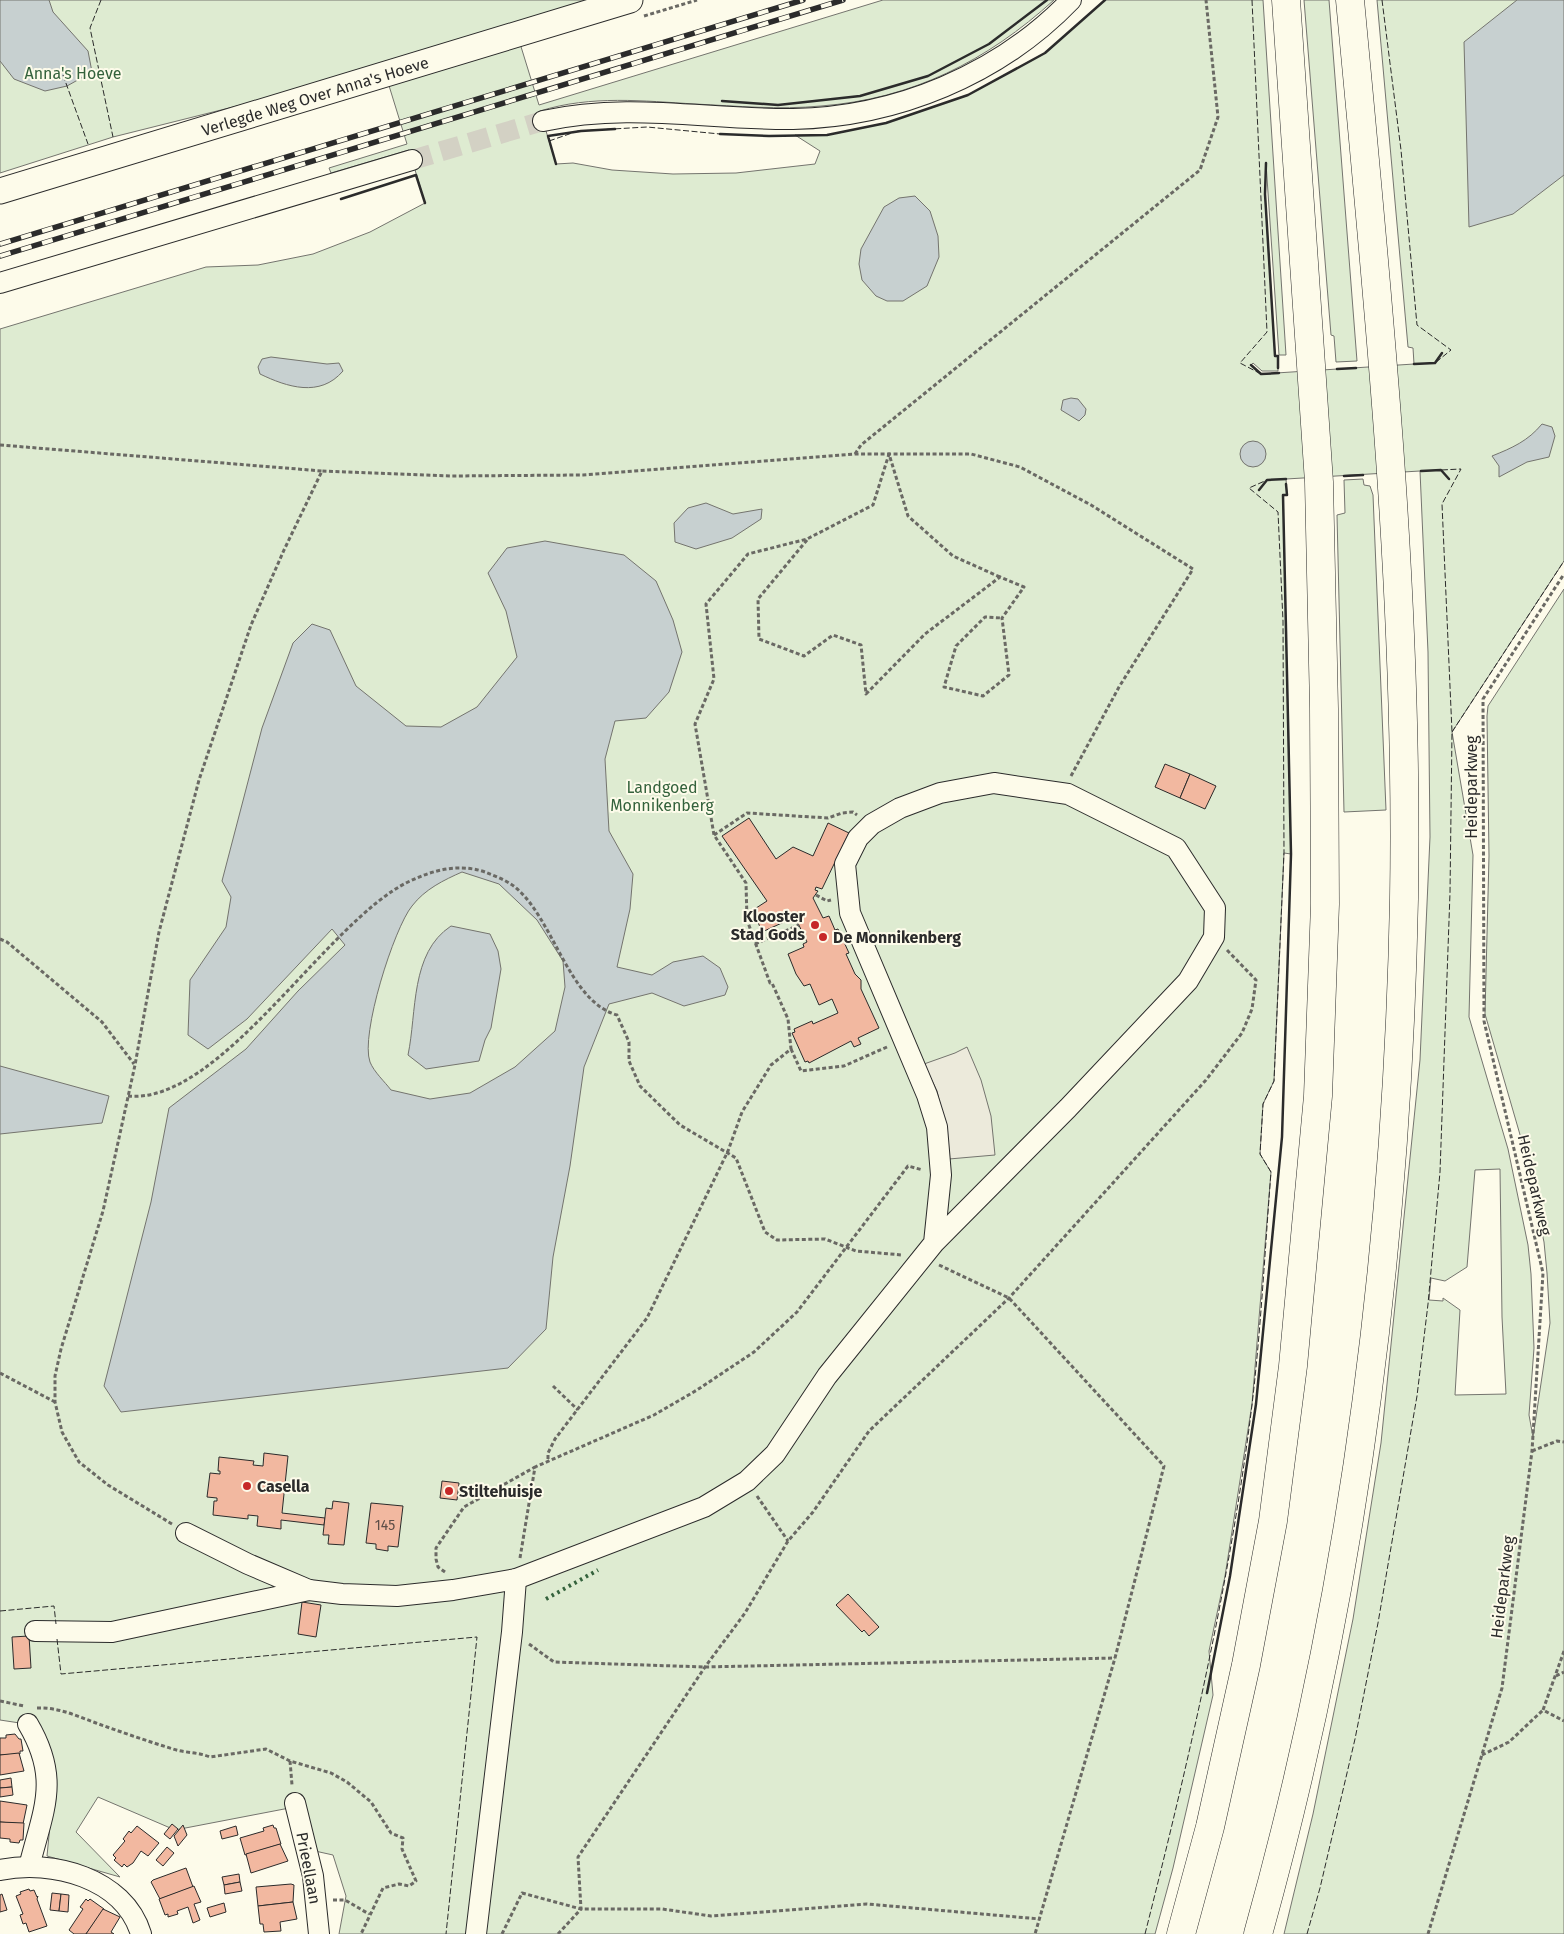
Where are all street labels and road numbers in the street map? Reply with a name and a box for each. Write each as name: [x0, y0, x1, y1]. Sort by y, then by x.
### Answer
street label: Verlegde Weg Over Anna's Hoeve: [199, 53, 431, 140]
street label: Heideparkweg: [1462, 735, 1481, 839]
street label: Heideparkweg: [1514, 1133, 1556, 1238]
street label: Heideparkweg: [1487, 1534, 1518, 1640]
street label: Prieellaan: [292, 1830, 325, 1906]

